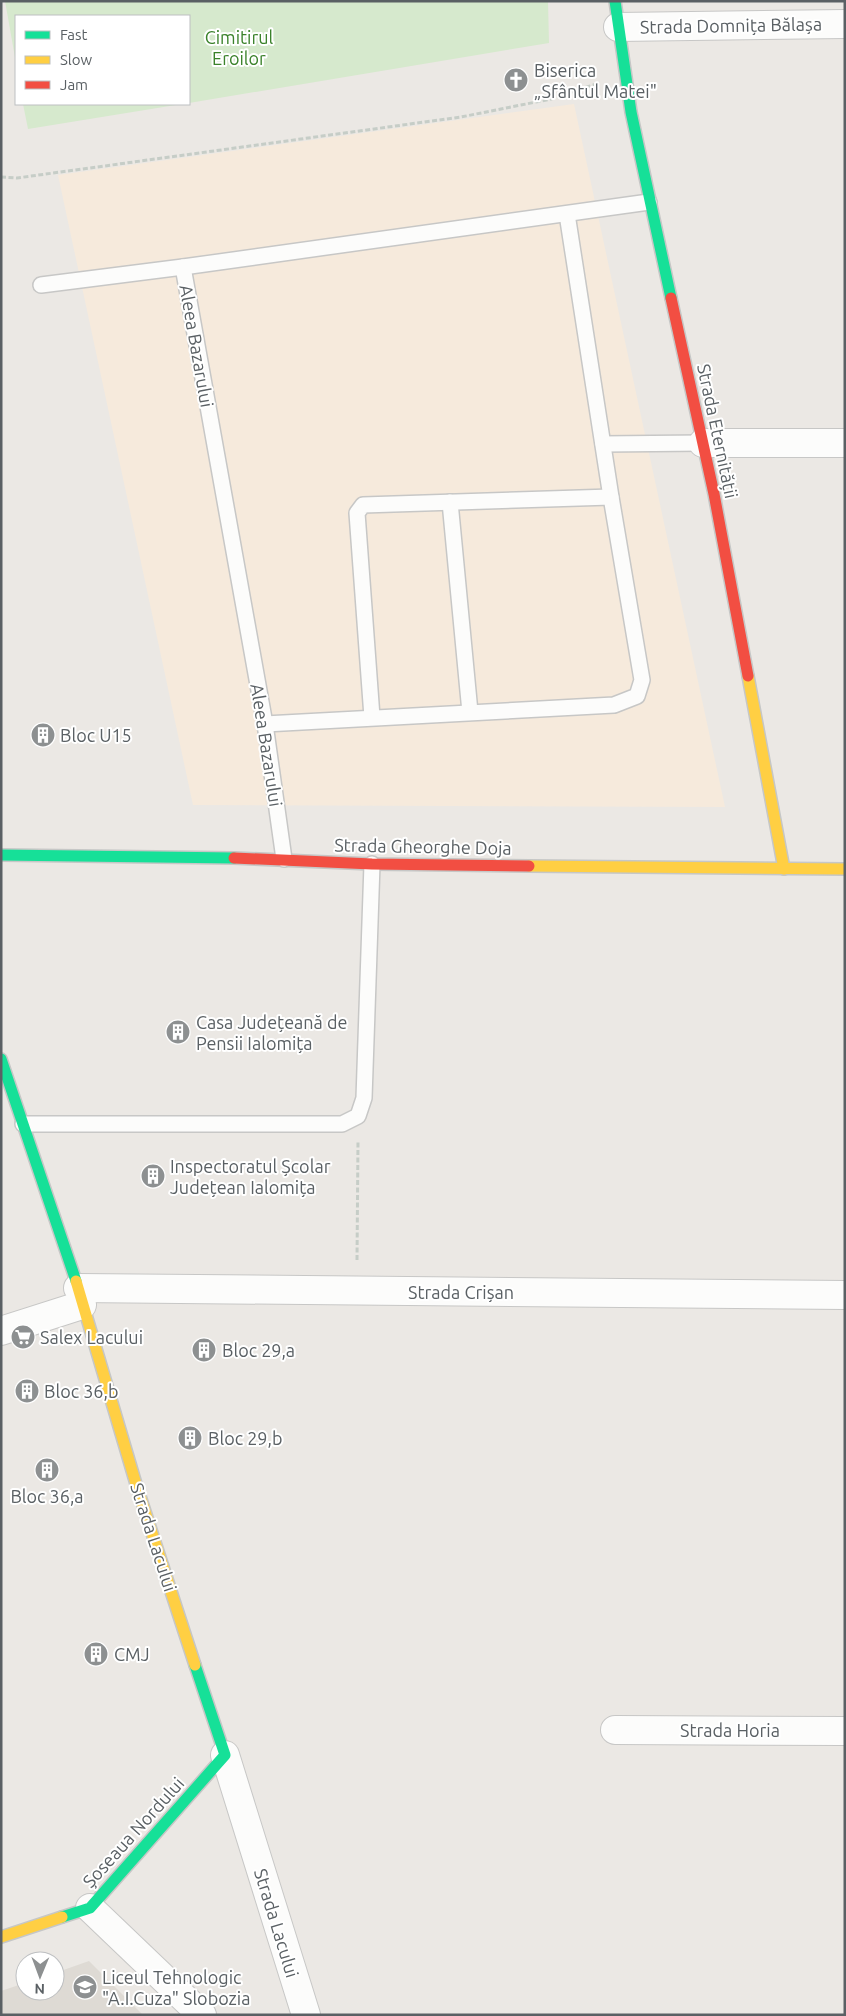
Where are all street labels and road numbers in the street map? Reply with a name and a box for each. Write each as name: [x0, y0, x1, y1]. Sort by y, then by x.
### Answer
street label: Strada Domnița Bălașa: [640, 13, 822, 37]
street label: Aleea Bazarului: [176, 283, 218, 409]
street label: Strada Eternității: [694, 362, 742, 500]
street label: Aleea Bazarului: [247, 682, 287, 808]
street label: Strada Gheorghe Doja: [334, 834, 512, 858]
street label: Strada Crișan: [408, 1282, 514, 1302]
street label: Strada Lacului: [127, 1480, 181, 1594]
street label: Strada Horia: [680, 1720, 780, 1740]
street label: Șoseaua Nordului: [78, 1773, 188, 1891]
street label: Strada Lacului: [251, 1866, 303, 1980]

